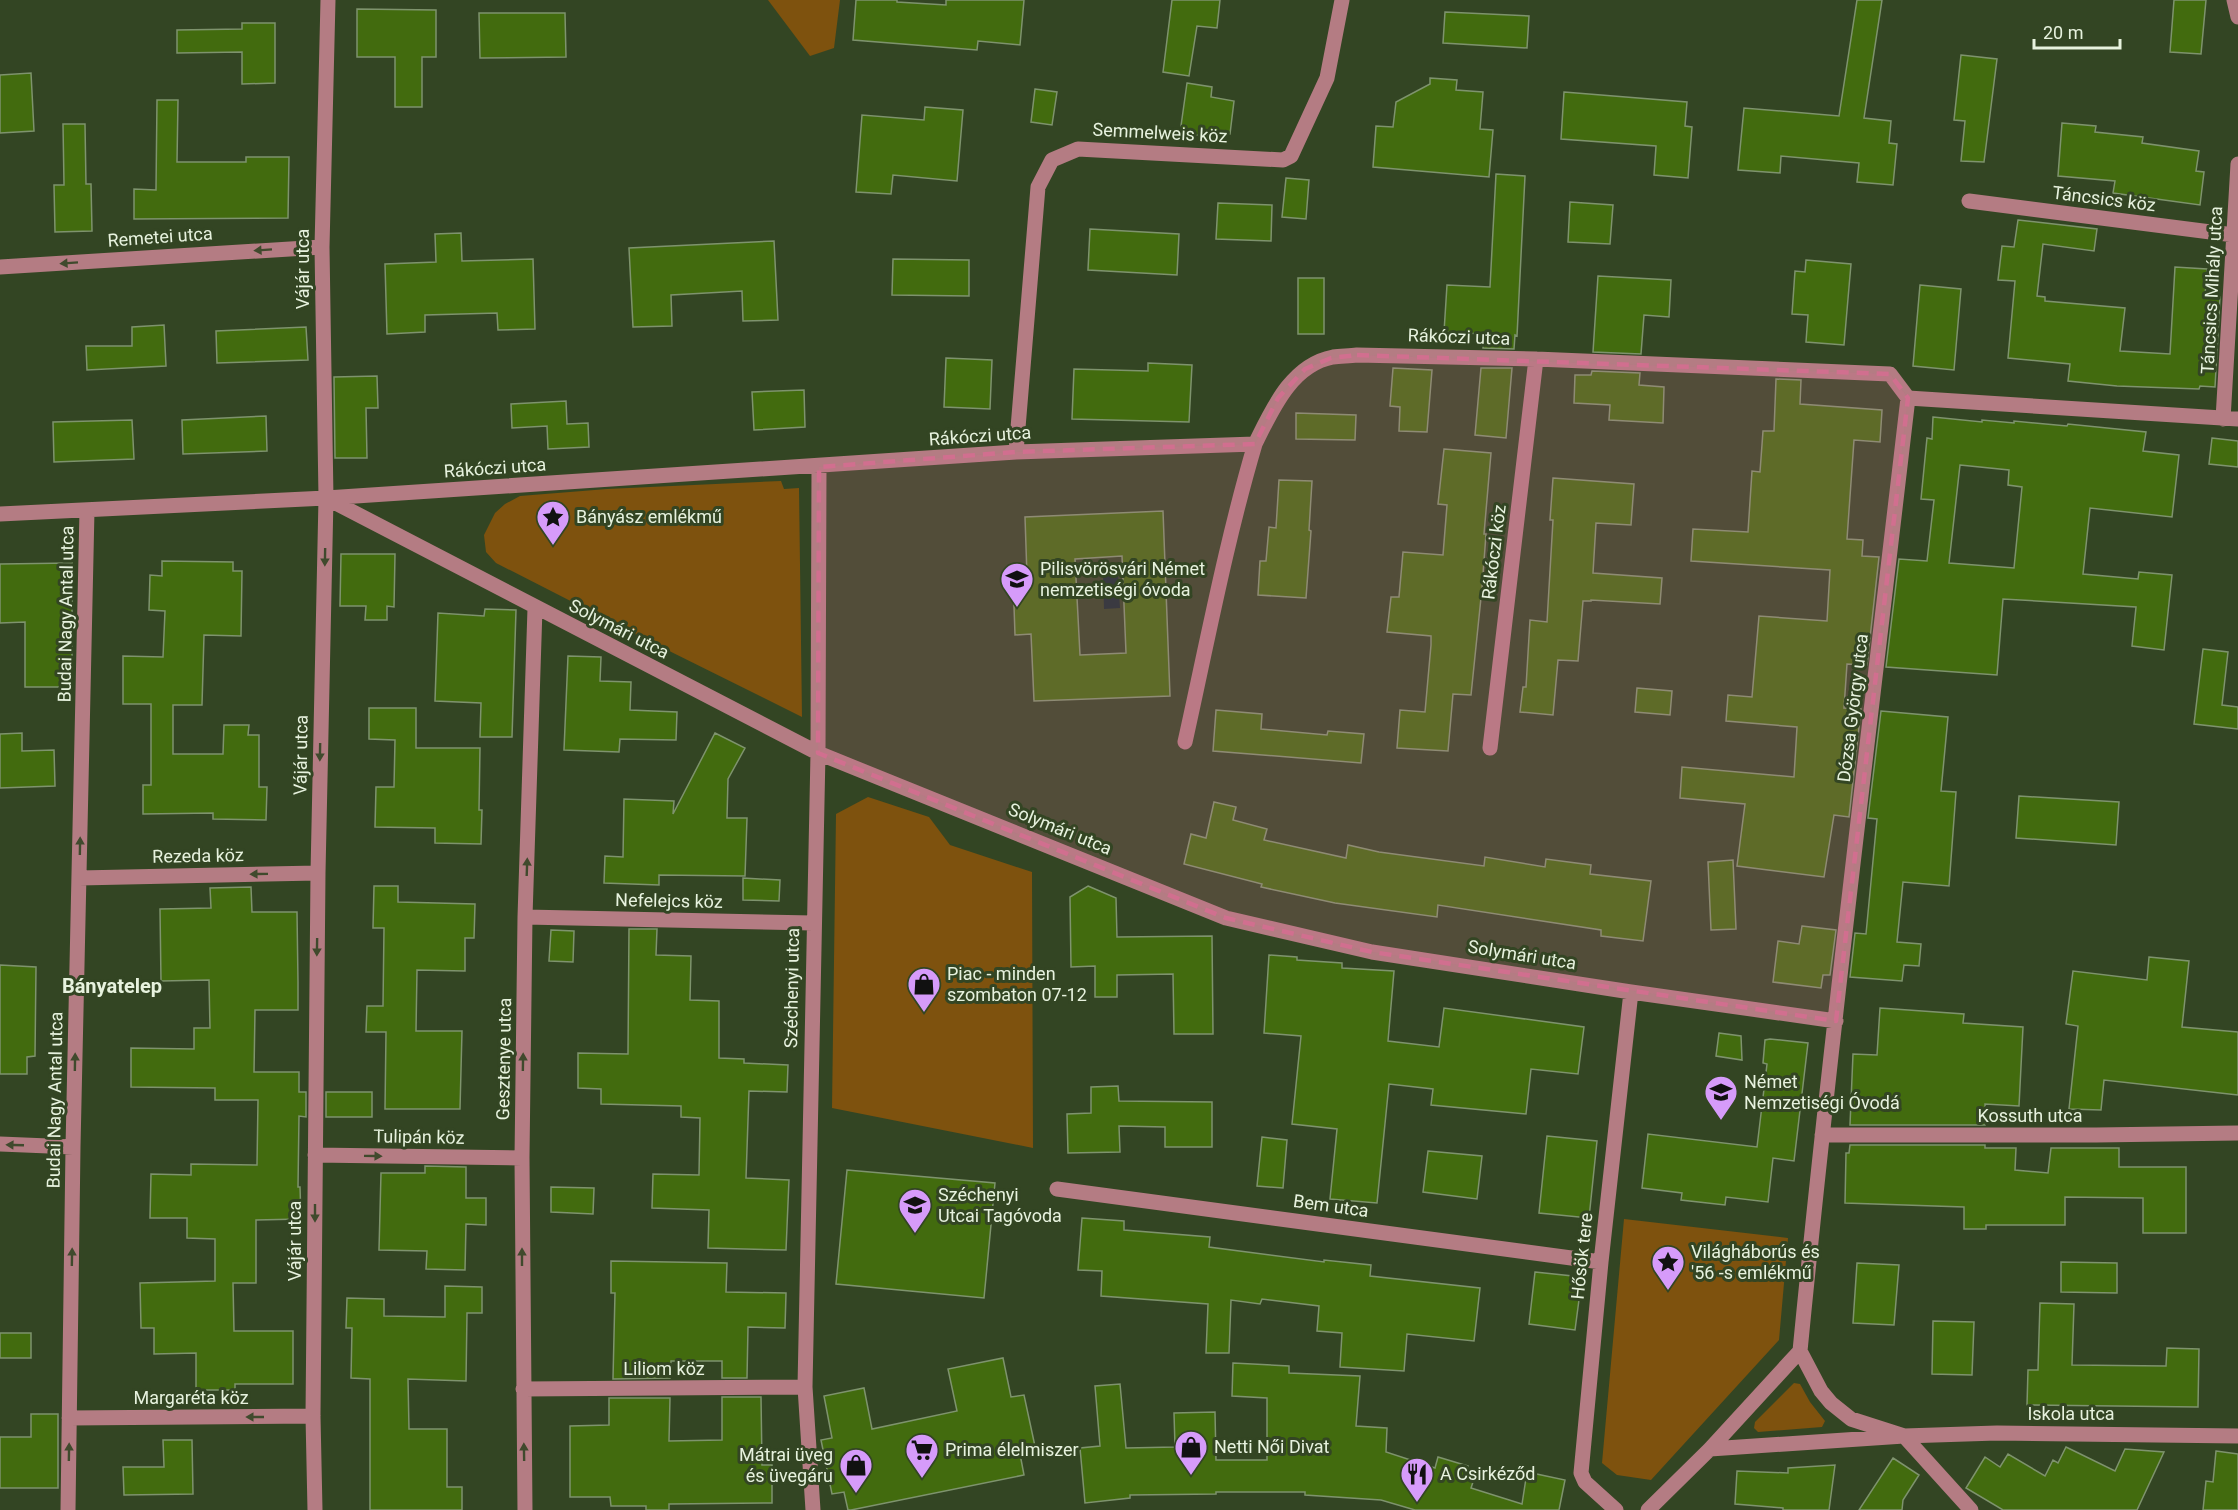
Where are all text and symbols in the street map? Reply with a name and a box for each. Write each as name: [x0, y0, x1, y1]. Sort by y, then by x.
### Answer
scale bar: [2034, 12, 2120, 50]
text: 20 m: [2043, 22, 2083, 43]
street label: Semmelweis köz: [1092, 118, 1228, 147]
street label: Táncsics köz: [2051, 182, 2157, 215]
street label: Táncsics Mihály utca: [2197, 206, 2226, 374]
street label: Remetei utca: [107, 222, 213, 251]
street label: Vájár utca: [292, 229, 313, 309]
one-way arrow: [254, 246, 273, 255]
one-way arrow: [59, 258, 78, 267]
street label: Rákóczi utca: [1407, 324, 1511, 349]
street label: Rákóczi utca: [928, 421, 1032, 450]
street label: Rákóczi utca: [443, 453, 547, 482]
place icon: Bányász emlékmű: [535, 499, 571, 546]
street label: Rákóczi köz: [1477, 503, 1510, 601]
place label: Bányász emlékmű: [576, 506, 722, 527]
street label: Budai Nagy Antal utca: [53, 525, 78, 703]
one-way arrow: [320, 547, 329, 566]
place label: Pilisvörösvári Német nemzetiségi óvoda: [1040, 558, 1205, 600]
school or university icon: Pilisvörösvári Német nemzetiségi óvoda: [999, 561, 1035, 608]
street label: Solymári utca: [566, 594, 673, 663]
street label: Dózsa György utca: [1833, 633, 1872, 783]
street label: Vájár utca: [289, 715, 312, 795]
one-way arrow: [316, 742, 325, 761]
street label: Solymári utca: [1006, 798, 1115, 859]
one-way arrow: [75, 836, 85, 855]
street label: Rezeda köz: [152, 844, 244, 867]
one-way arrow: [522, 857, 531, 876]
one-way arrow: [250, 869, 269, 879]
street label: Nefelejcs köz: [615, 889, 723, 912]
street label: Széchenyi utca: [780, 928, 803, 1048]
street label: Solymári utca: [1466, 936, 1578, 973]
one-way arrow: [312, 937, 322, 956]
place label: Piac - minden szombaton 07-12: [947, 963, 1087, 1005]
shop icon: Piac - minden szombaton 07-12: [906, 966, 942, 1013]
district label: Bányatelep: [62, 974, 162, 998]
street label: Gesztenye utca: [492, 997, 515, 1121]
street label: Budai Nagy Antal utca: [42, 1011, 67, 1189]
one-way arrow: [70, 1052, 80, 1071]
one-way arrow: [518, 1052, 528, 1071]
place label: Német Nemzetiségi Óvodá: [1744, 1071, 1900, 1113]
school or university icon: Német Nemzetiségi Óvodá: [1703, 1074, 1739, 1121]
street label: Kossuth utca: [1977, 1105, 2083, 1126]
street label: Tulipán köz: [373, 1125, 465, 1148]
one-way arrow: [6, 1140, 25, 1149]
one-way arrow: [364, 1151, 383, 1161]
place label: Széchenyi Utcai Tagóvoda: [938, 1184, 1062, 1226]
school or university icon: Széchenyi Utcai Tagóvoda: [897, 1187, 933, 1234]
street label: Bem utca: [1292, 1190, 1370, 1221]
street label: Vájár utca: [284, 1201, 305, 1281]
one-way arrow: [310, 1204, 320, 1223]
street label: Hősök tere: [1567, 1212, 1597, 1300]
place label: Világháborús és '56 -s emlékmű: [1691, 1241, 1820, 1283]
place icon: Világháborús és '56 -s emlékmű: [1650, 1244, 1686, 1291]
one-way arrow: [67, 1247, 76, 1266]
one-way arrow: [517, 1247, 527, 1266]
street label: Liliom köz: [623, 1358, 705, 1379]
street label: Margaréta köz: [133, 1387, 249, 1408]
street label: Iskola utca: [2027, 1403, 2115, 1424]
one-way arrow: [245, 1412, 264, 1422]
shop icon: Netti Női Divat: [1173, 1429, 1209, 1476]
supermarket icon: Prima élelmiszer: [904, 1432, 940, 1479]
place label: Netti Női Divat: [1214, 1436, 1330, 1457]
place label: Prima élelmiszer: [945, 1439, 1079, 1460]
one-way arrow: [64, 1442, 74, 1461]
one-way arrow: [519, 1442, 529, 1461]
place label: Mátrai üveg és üvegáru: [739, 1444, 833, 1486]
shop icon: Mátrai üveg és üvegáru: [838, 1447, 874, 1494]
restaurant icon: A Csirkéződ: [1399, 1456, 1435, 1503]
place label: A Csirkéződ: [1440, 1463, 1535, 1484]

